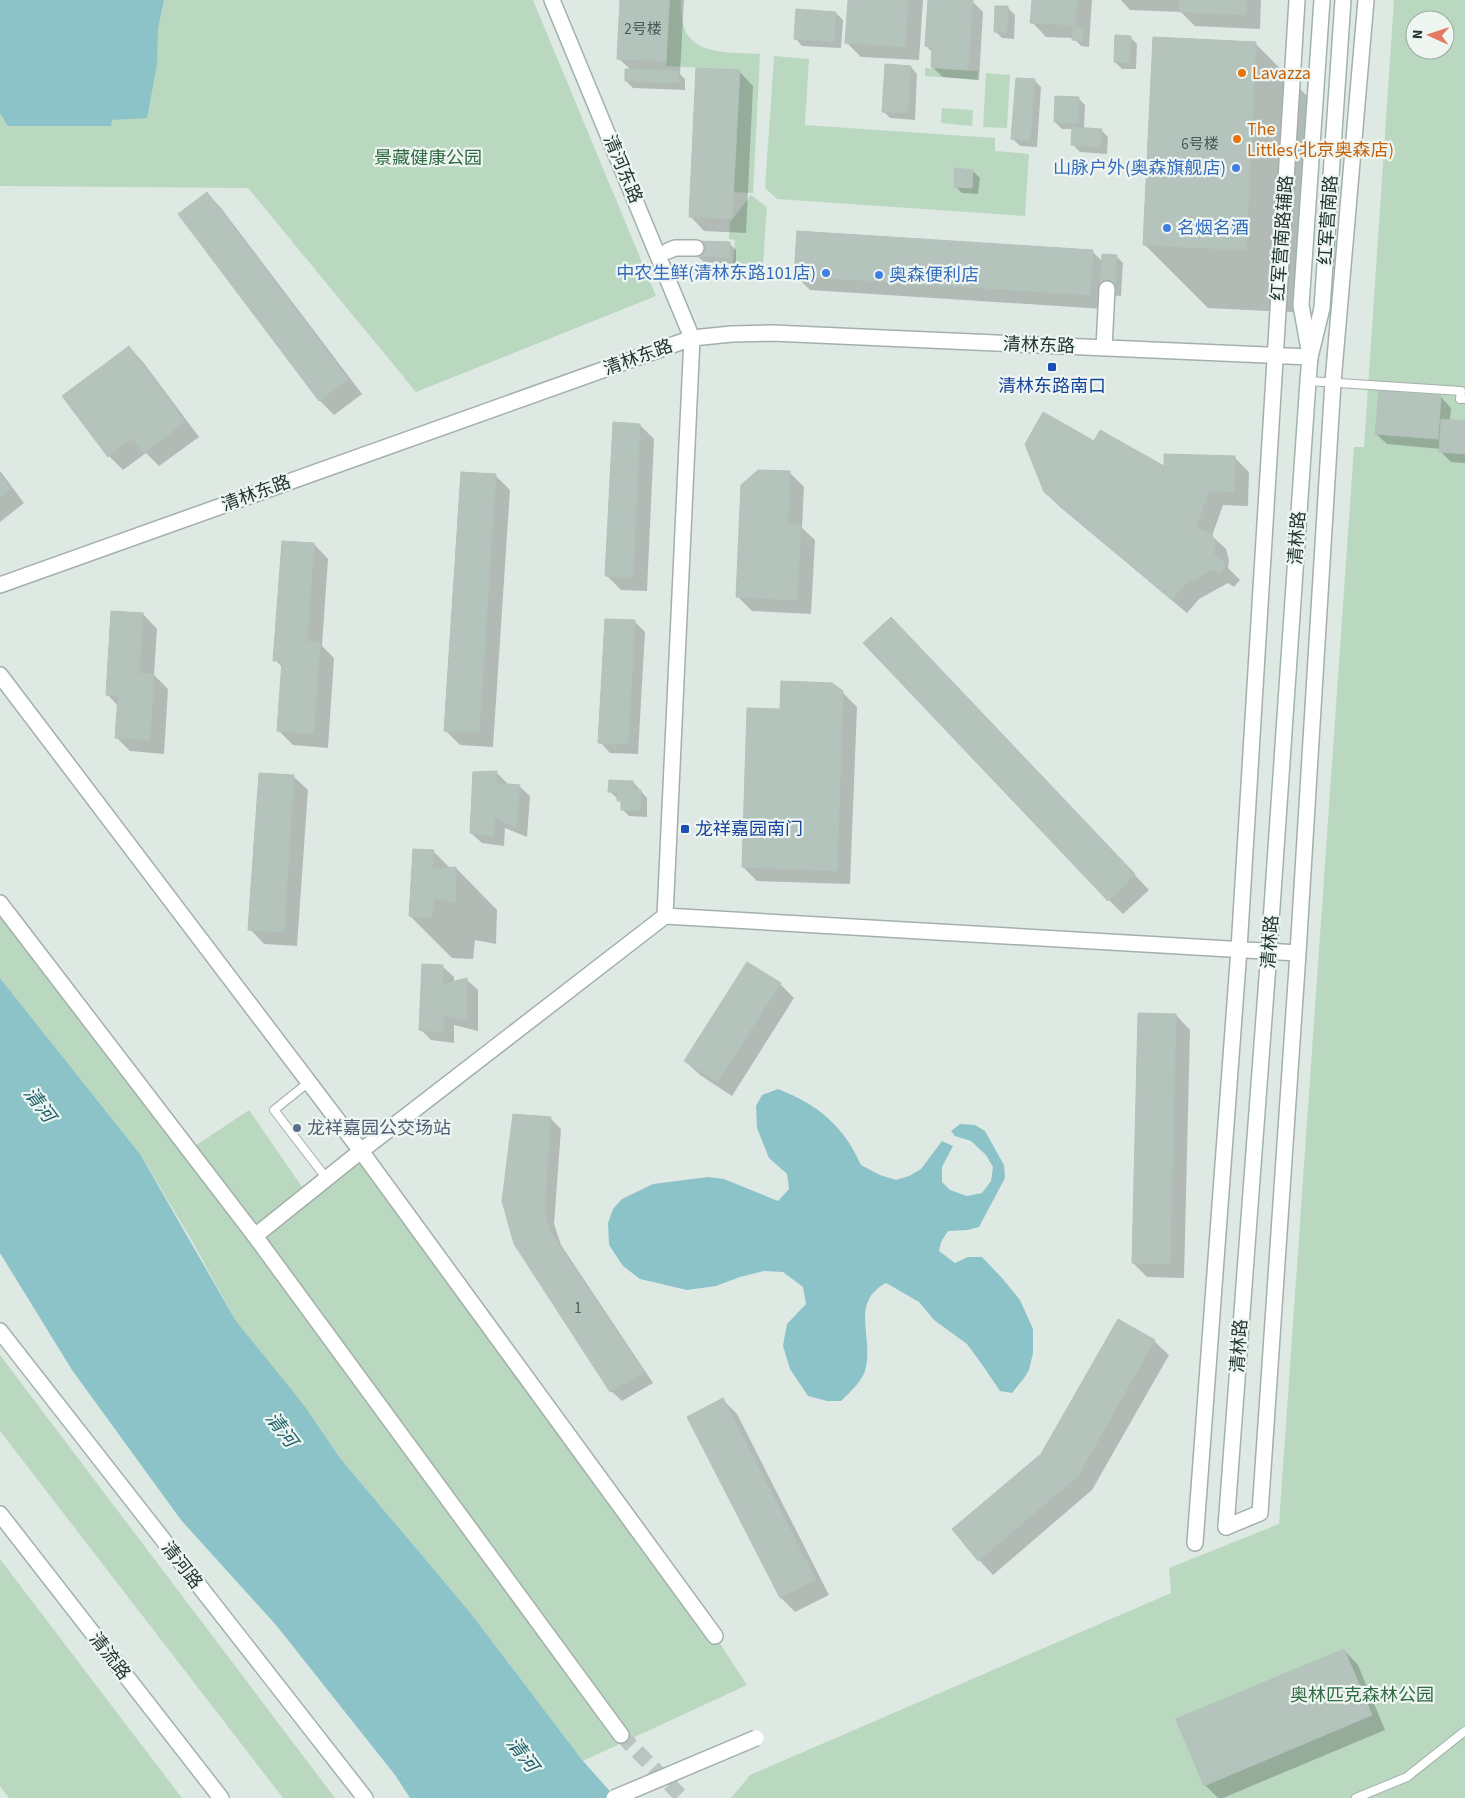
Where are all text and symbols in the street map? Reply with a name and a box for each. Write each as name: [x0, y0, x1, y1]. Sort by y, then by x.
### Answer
north arrow: [1405, 10, 1455, 60]
house number: 2号楼: [624, 19, 662, 40]
text: N: [1408, 29, 1428, 40]
place label: Lavazza: [1252, 61, 1311, 86]
marker: Lavazza: [1236, 67, 1248, 79]
place label: The Littles(北京奥森店): [1247, 117, 1394, 163]
street label: 清河东路: [597, 131, 648, 207]
marker: The Littles(北京奥森店): [1231, 133, 1243, 145]
house number: 6号楼: [1181, 134, 1219, 155]
park label: 景藏健康公园: [374, 146, 482, 171]
place label: 山脉户外(奥森旗舰店): [1053, 156, 1226, 181]
marker: 山脉户外(奥森旗舰店): [1230, 162, 1242, 174]
street label: 红军营南路辅路: [1266, 174, 1299, 302]
street label: 红军营南路: [1313, 174, 1344, 266]
place label: 名烟名酒: [1177, 216, 1249, 241]
marker: 名烟名酒: [1161, 222, 1173, 234]
place label: 中农生鲜(清林东路101店): [616, 261, 816, 286]
place label: 奥森便利店: [889, 263, 979, 288]
marker: 中农生鲜(清林东路101店): [820, 267, 832, 279]
marker: 奥森便利店: [873, 269, 885, 281]
street label: 清林东路: [1003, 332, 1075, 359]
street label: 清林东路: [600, 333, 676, 382]
marker: 清林东路南口: [1046, 361, 1058, 373]
place label: 清林东路南口: [998, 374, 1106, 399]
street label: 清林东路: [218, 469, 294, 518]
street label: 清林路: [1283, 510, 1312, 566]
place label: 龙祥嘉园南门: [695, 817, 803, 842]
marker: 龙祥嘉园南门: [679, 823, 691, 835]
street label: 清林路: [1256, 914, 1285, 970]
water label: 清河: [17, 1082, 63, 1131]
place label: 龙祥嘉园公交场站: [307, 1116, 451, 1141]
marker: 龙祥嘉园公交场站: [291, 1122, 303, 1134]
house number: 1: [574, 1298, 582, 1319]
street label: 清林路: [1225, 1318, 1254, 1374]
water label: 清河: [259, 1407, 305, 1456]
street label: 清河路: [155, 1536, 208, 1594]
street label: 清流路: [83, 1627, 136, 1685]
park label: 奥林匹克森林公园: [1290, 1683, 1434, 1708]
water label: 清河: [500, 1732, 546, 1781]

